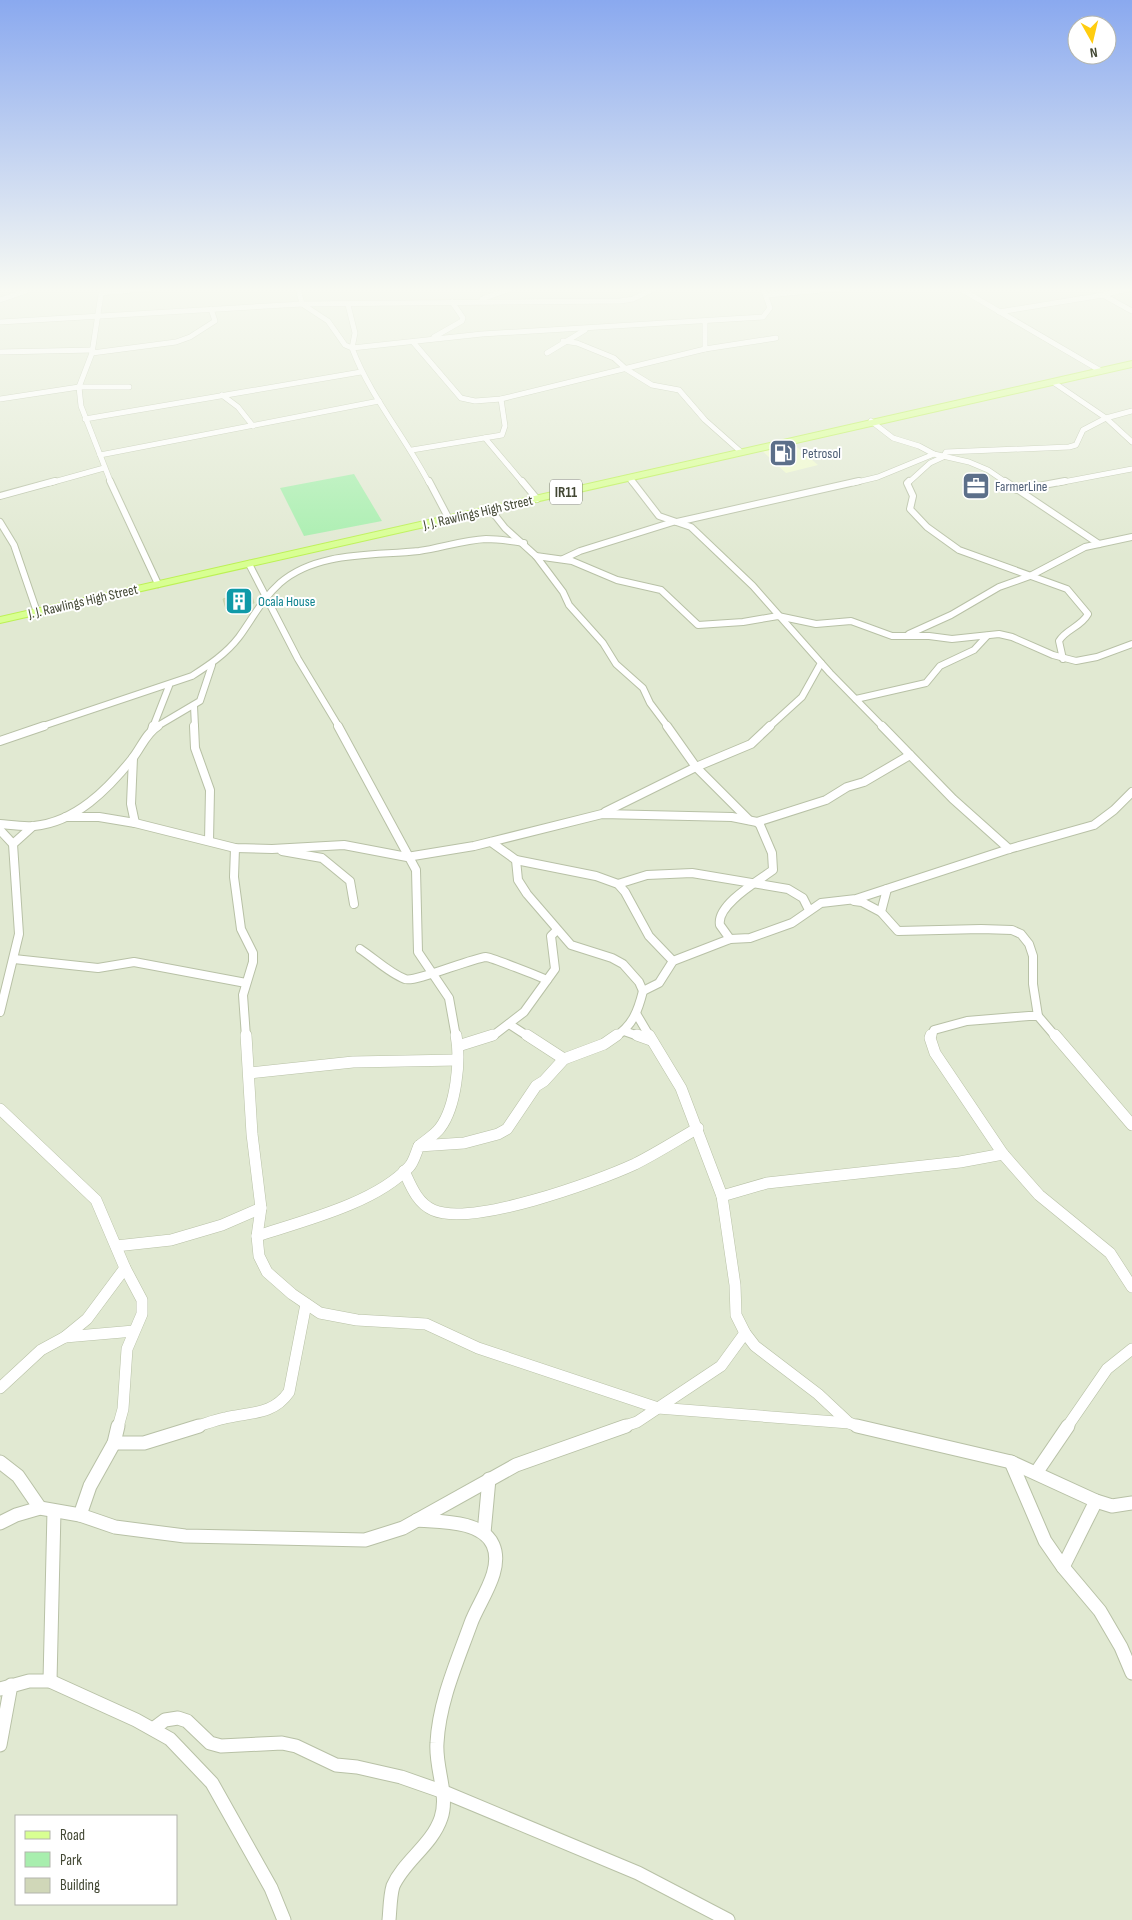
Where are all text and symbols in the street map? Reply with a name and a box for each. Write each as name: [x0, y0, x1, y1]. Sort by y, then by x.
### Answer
north arrow: [1067, 15, 1117, 65]
text: N: [1089, 43, 1099, 61]
fuel station icon: Petrosol: [768, 438, 798, 468]
place label: Petrosol: [802, 445, 841, 462]
office icon: FarmerLine: [961, 471, 991, 501]
place label: FarmerLine: [995, 478, 1048, 495]
road number: IR11: [550, 480, 582, 504]
street label: J. J. Rawlings High Street: [421, 492, 535, 534]
street label: J. J. Rawlings High Street: [26, 581, 140, 623]
building icon: Ocala House: [224, 586, 254, 616]
place label: Ocala House: [258, 593, 315, 610]
legend: [15, 1815, 178, 1905]
text: Road: [60, 1826, 85, 1845]
text: Park: [60, 1851, 82, 1870]
text: Building: [60, 1876, 100, 1895]

